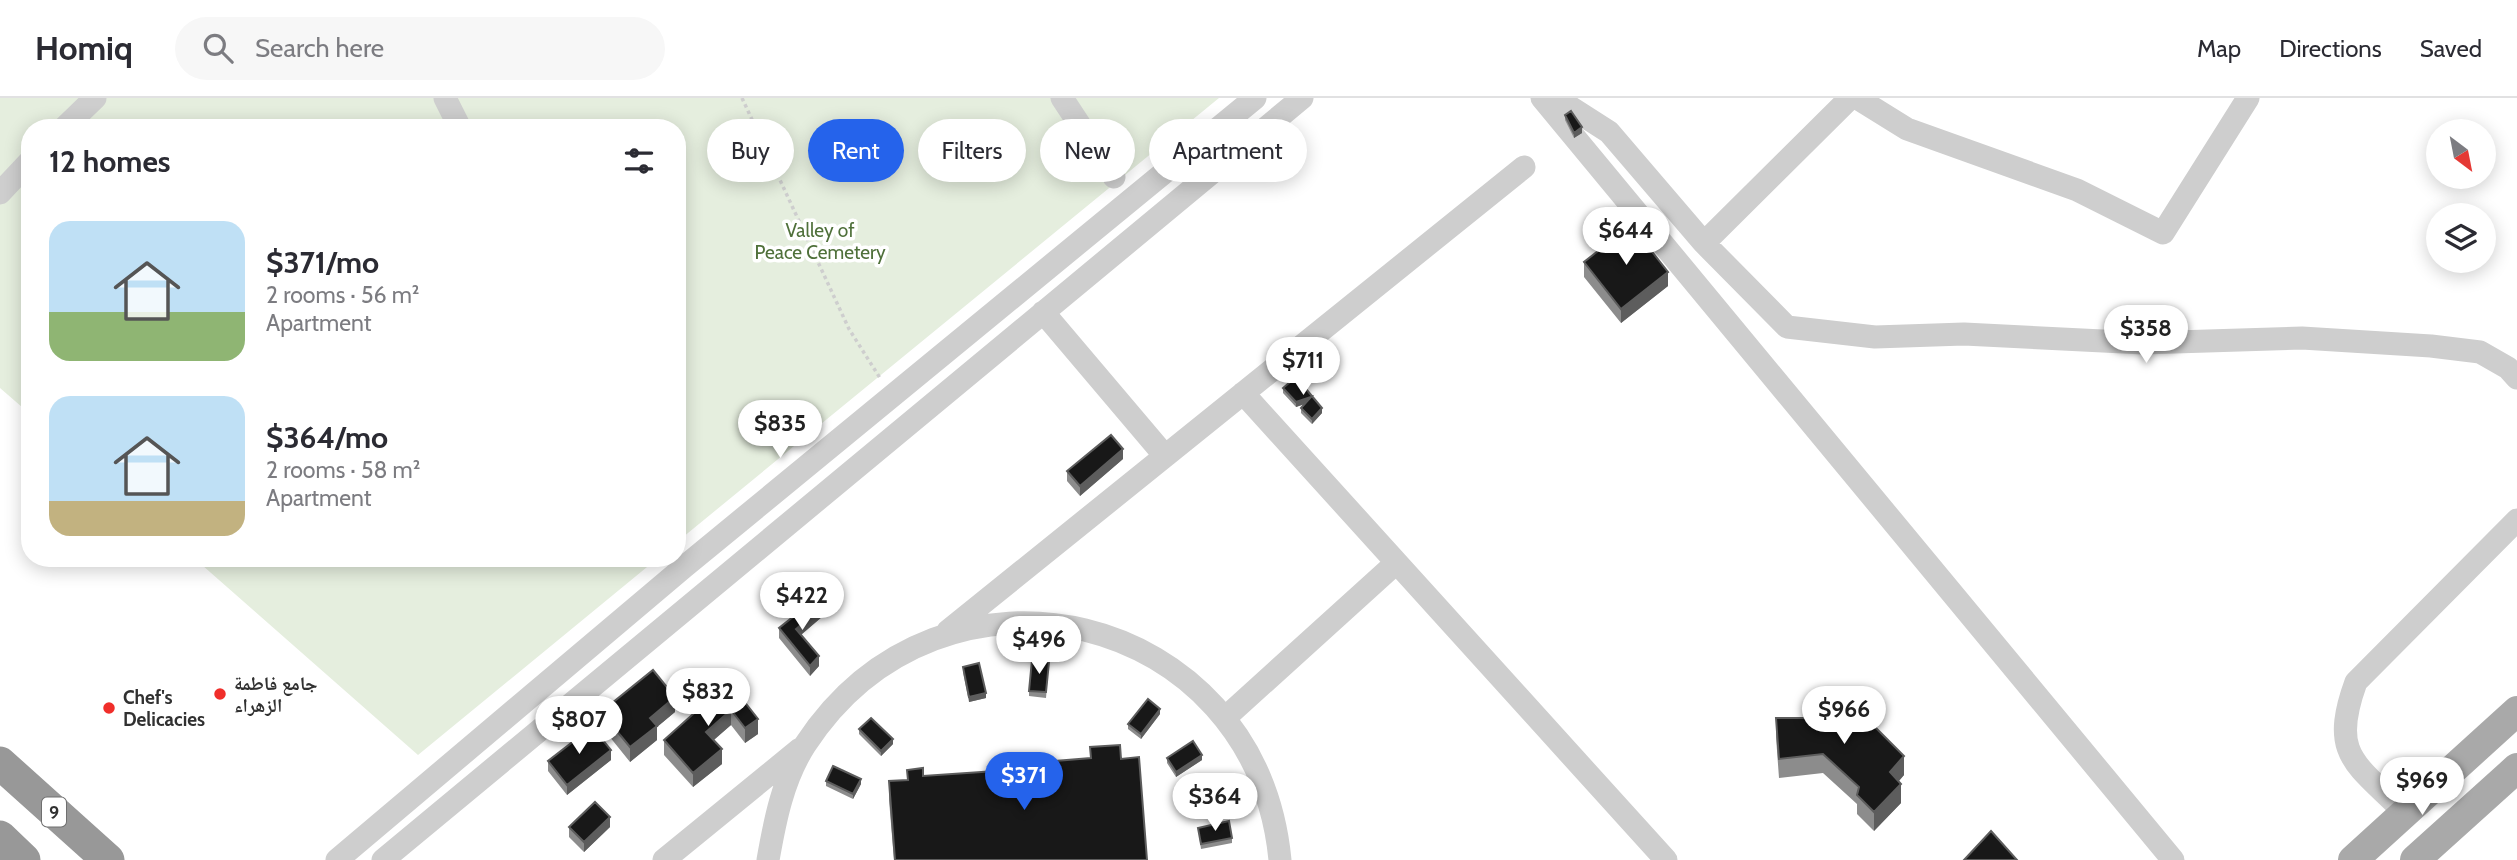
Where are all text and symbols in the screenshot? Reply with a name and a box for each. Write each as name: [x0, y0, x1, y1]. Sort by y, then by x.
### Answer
search box: [175, 17, 665, 80]
text: Homiq: [35, 28, 133, 68]
icon: search: [199, 29, 237, 67]
text: Search here: [255, 32, 384, 64]
text: Map: [2197, 34, 2241, 63]
text: Directions: [2279, 34, 2382, 63]
text: Saved: [2420, 34, 2482, 63]
chip: Buy: [707, 119, 794, 182]
chip: Rent: [808, 119, 904, 182]
chip: Filters: [918, 119, 1026, 182]
chip: New: [1040, 119, 1135, 182]
chip: Apartment: [1149, 119, 1307, 182]
north arrow: [2426, 119, 2496, 189]
map controls: [2426, 119, 2496, 273]
icon: filters: [620, 142, 658, 180]
text: 12 homes: [49, 143, 171, 180]
button: layers: [2426, 203, 2496, 273]
pin: $644: [1585, 208, 1667, 267]
text: $644: [1599, 216, 1653, 244]
park label: Valley of Peace Cemetery: [754, 219, 886, 264]
text: $371/mo: [266, 244, 379, 281]
icon: home: [105, 249, 189, 333]
text: 2 rooms · 56 m²: [266, 281, 420, 309]
pin: $358: [2105, 306, 2187, 365]
text: Apartment: [266, 309, 371, 337]
text: $358: [2120, 314, 2172, 342]
pin: $711: [1262, 338, 1344, 397]
text: $711: [1282, 346, 1324, 374]
pin: $835: [739, 400, 821, 460]
text: $835: [754, 409, 806, 437]
text: $364/mo: [266, 419, 388, 456]
icon: home: [105, 424, 189, 508]
text: 2 rooms · 58 m²: [266, 456, 420, 484]
text: Apartment: [266, 484, 371, 512]
pin: $422: [761, 573, 843, 632]
text: $422: [776, 581, 828, 609]
pin: $496: [998, 616, 1080, 676]
text: $496: [1012, 625, 1066, 653]
pin: $832: [667, 668, 749, 728]
place label: جامع فاطمة الزهراء: [234, 672, 318, 717]
text: $832: [682, 677, 734, 705]
place label: Chef's Delicacies: [123, 686, 205, 731]
marker: جامع فاطمة الزهراء: [212, 686, 228, 702]
pin: $966: [1803, 686, 1885, 746]
text: $966: [1818, 695, 1870, 723]
pin: $807: [538, 696, 620, 756]
marker: Chef's Delicacies: [101, 700, 117, 716]
text: $807: [551, 705, 607, 733]
pin: $371: [983, 752, 1065, 812]
pin: $969: [2381, 758, 2463, 817]
text: $371: [1001, 761, 1047, 789]
text: $969: [2396, 766, 2448, 794]
pin: $364: [1174, 774, 1256, 833]
text: $364: [1189, 782, 1241, 810]
road number: 9: [42, 798, 66, 826]

